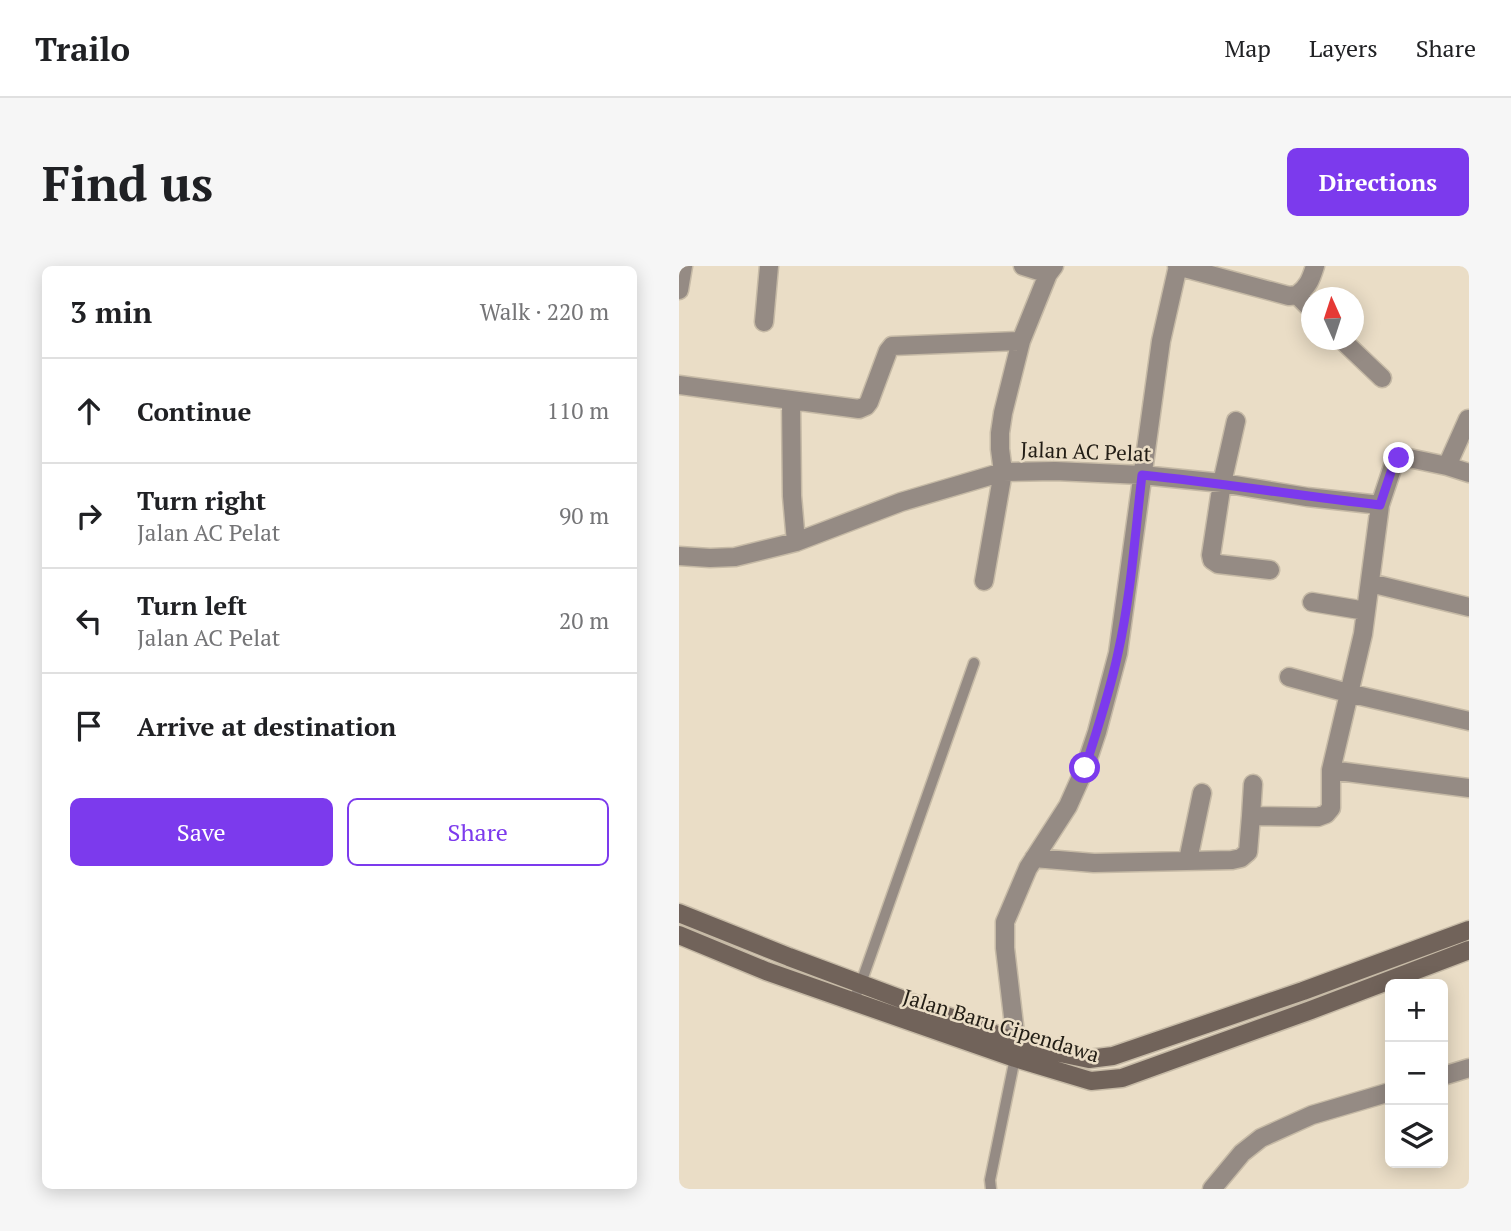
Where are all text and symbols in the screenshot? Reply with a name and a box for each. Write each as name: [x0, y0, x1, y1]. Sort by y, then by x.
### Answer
text: Trailo: [35, 27, 130, 70]
text: Map: [1224, 32, 1271, 64]
text: Layers: [1309, 32, 1378, 64]
text: Share: [1416, 32, 1476, 64]
button: Directions: [1287, 148, 1469, 216]
text: Find us: [42, 150, 213, 215]
north arrow: [1301, 287, 1364, 350]
text: 3 min: [70, 292, 152, 332]
text: Walk · 220 m: [480, 296, 609, 327]
icon: ahead: [70, 392, 108, 430]
text: Continue: [137, 394, 251, 428]
text: 110 m: [547, 395, 609, 426]
street label: Jalan AC Pelat: [1020, 435, 1152, 467]
route end: [1383, 442, 1414, 473]
text: Turn right: [137, 483, 266, 517]
icon: right: [70, 497, 108, 535]
text: 90 m: [559, 500, 609, 531]
text: Jalan AC Pelat: [137, 517, 280, 548]
text: Turn left: [137, 588, 247, 622]
icon: left: [70, 602, 108, 640]
text: 20 m: [559, 605, 609, 636]
text: Jalan AC Pelat: [137, 622, 280, 653]
icon: arrive: [70, 707, 108, 745]
text: Arrive at destination: [137, 709, 396, 743]
route start: [1069, 752, 1100, 783]
button: Save: [70, 798, 333, 866]
button: Share: [347, 798, 609, 866]
map controls: [1385, 979, 1448, 1168]
button: +: [1385, 979, 1448, 1042]
street label: Jalan Baru Cipendawa: [900, 982, 1103, 1068]
button: −: [1385, 1042, 1448, 1105]
button: layers: [1385, 1105, 1448, 1168]

